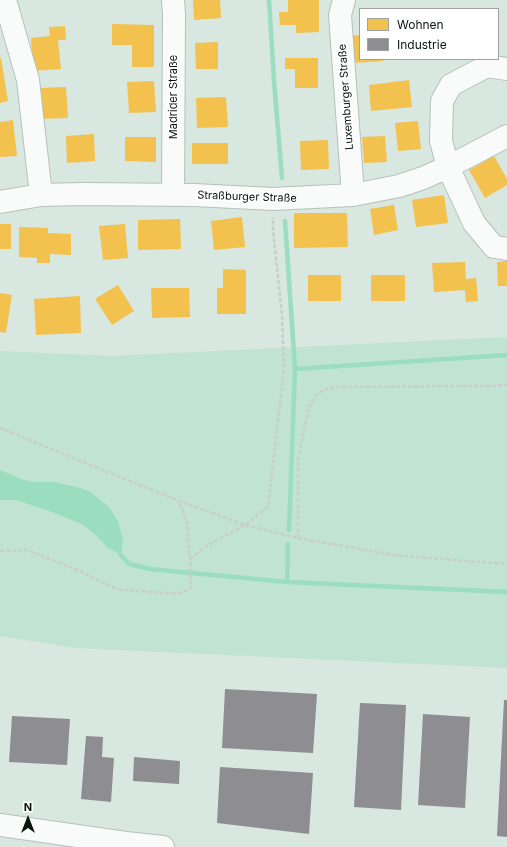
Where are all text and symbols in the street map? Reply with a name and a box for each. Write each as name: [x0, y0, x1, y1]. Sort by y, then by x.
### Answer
legend: [359, 8, 499, 60]
text: Wohnen: [397, 17, 444, 32]
text: Industrie: [397, 37, 447, 52]
street label: Luxemburger Straße: [336, 44, 356, 150]
street label: Madrider Straße: [167, 55, 181, 139]
street label: Straßburger Straße: [197, 189, 297, 205]
north arrow: [8, 799, 48, 839]
text: N: [24, 800, 32, 814]

